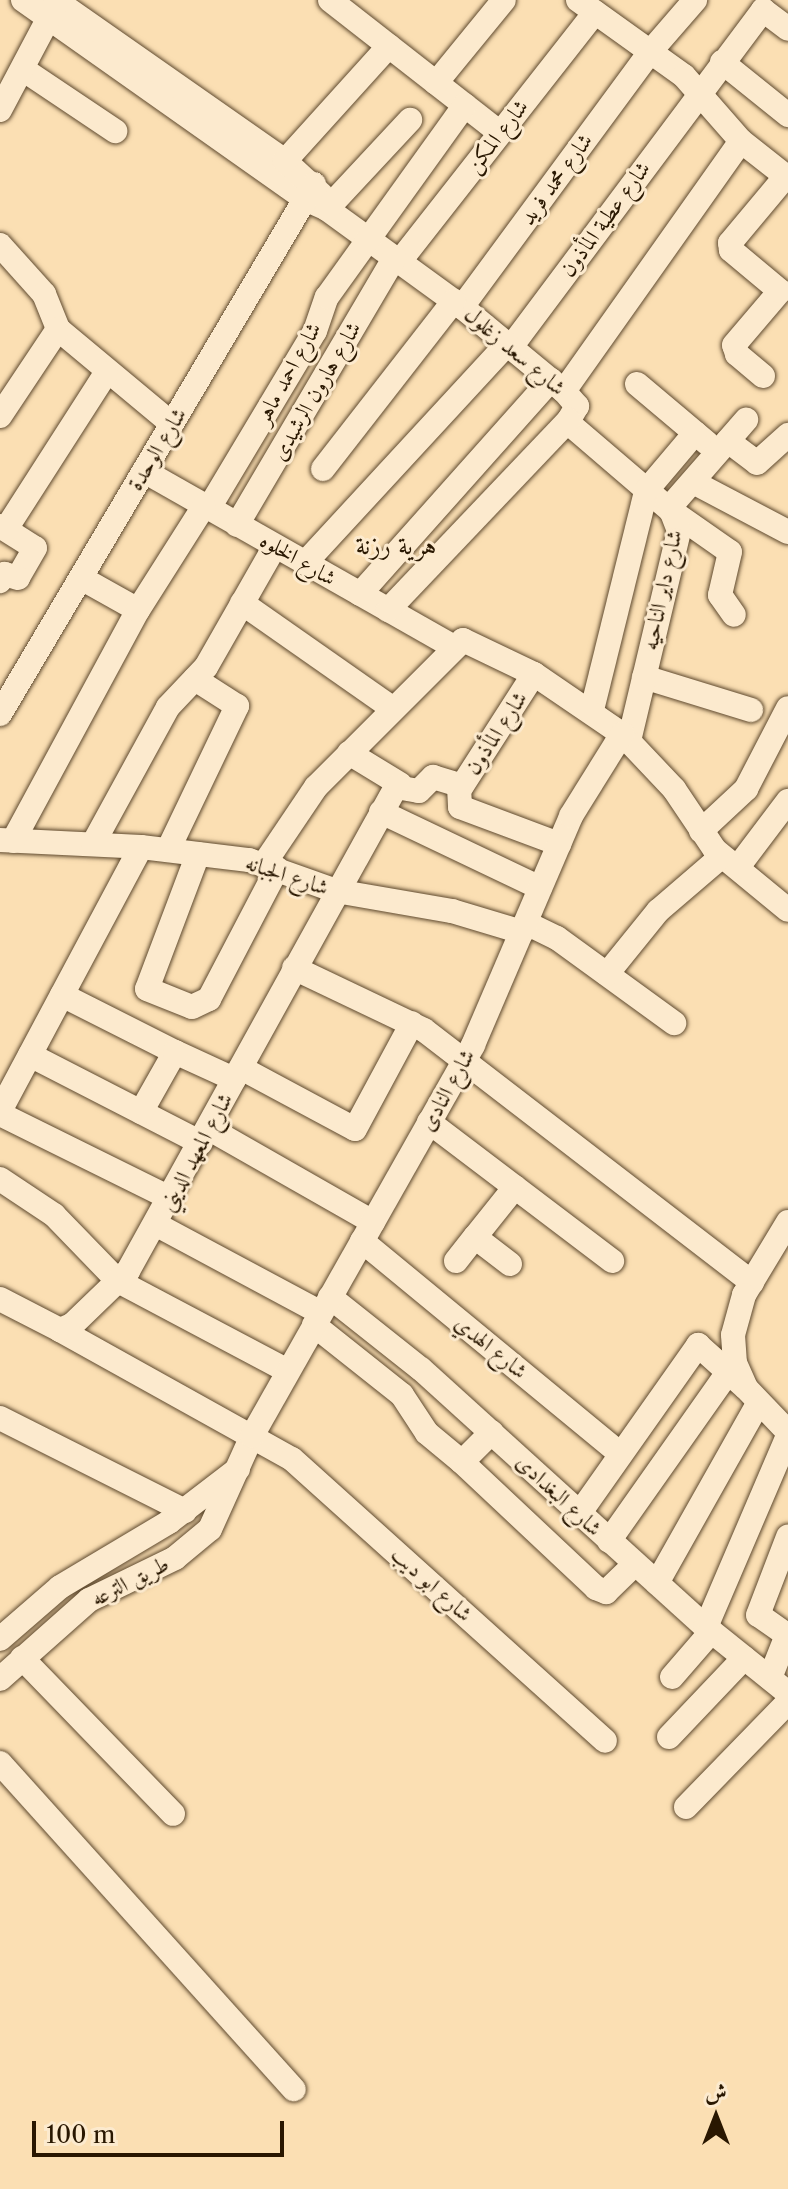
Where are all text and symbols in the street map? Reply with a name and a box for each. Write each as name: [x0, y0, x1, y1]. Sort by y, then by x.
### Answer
street label: شارع المكن: [460, 94, 534, 178]
street label: شارع محمد فريد: [514, 128, 598, 230]
street label: شارع عطية المأذون: [554, 156, 656, 282]
street label: شارع سعد زغلول: [459, 301, 571, 401]
street label: شارع هارون الرشيدى: [266, 317, 366, 465]
street label: شارع احمد ماهر: [249, 318, 327, 428]
street label: شارع الوحدة: [122, 403, 192, 495]
street label: شارع الخلوه: [255, 527, 341, 591]
street label: شارع داير الناحيه: [636, 527, 688, 653]
district label: هرية رزنة: [355, 530, 437, 562]
street label: شارع المأذون: [459, 686, 533, 780]
street label: شارع الجبانه: [242, 849, 332, 901]
street label: شارع النادى: [414, 1044, 480, 1136]
street label: شارع المعهد الديني: [154, 1088, 238, 1216]
street label: شارع الهدي: [449, 1310, 533, 1384]
street label: شارع البغدادى: [511, 1449, 607, 1541]
street label: شارع ابو ديب: [386, 1541, 478, 1627]
street label: طريق الترعه: [87, 1550, 173, 1612]
north arrow: [676, 2077, 756, 2157]
text: ش: [705, 2079, 727, 2106]
scale bar: [36, 2105, 288, 2155]
text: 100 m: [46, 2120, 115, 2149]

